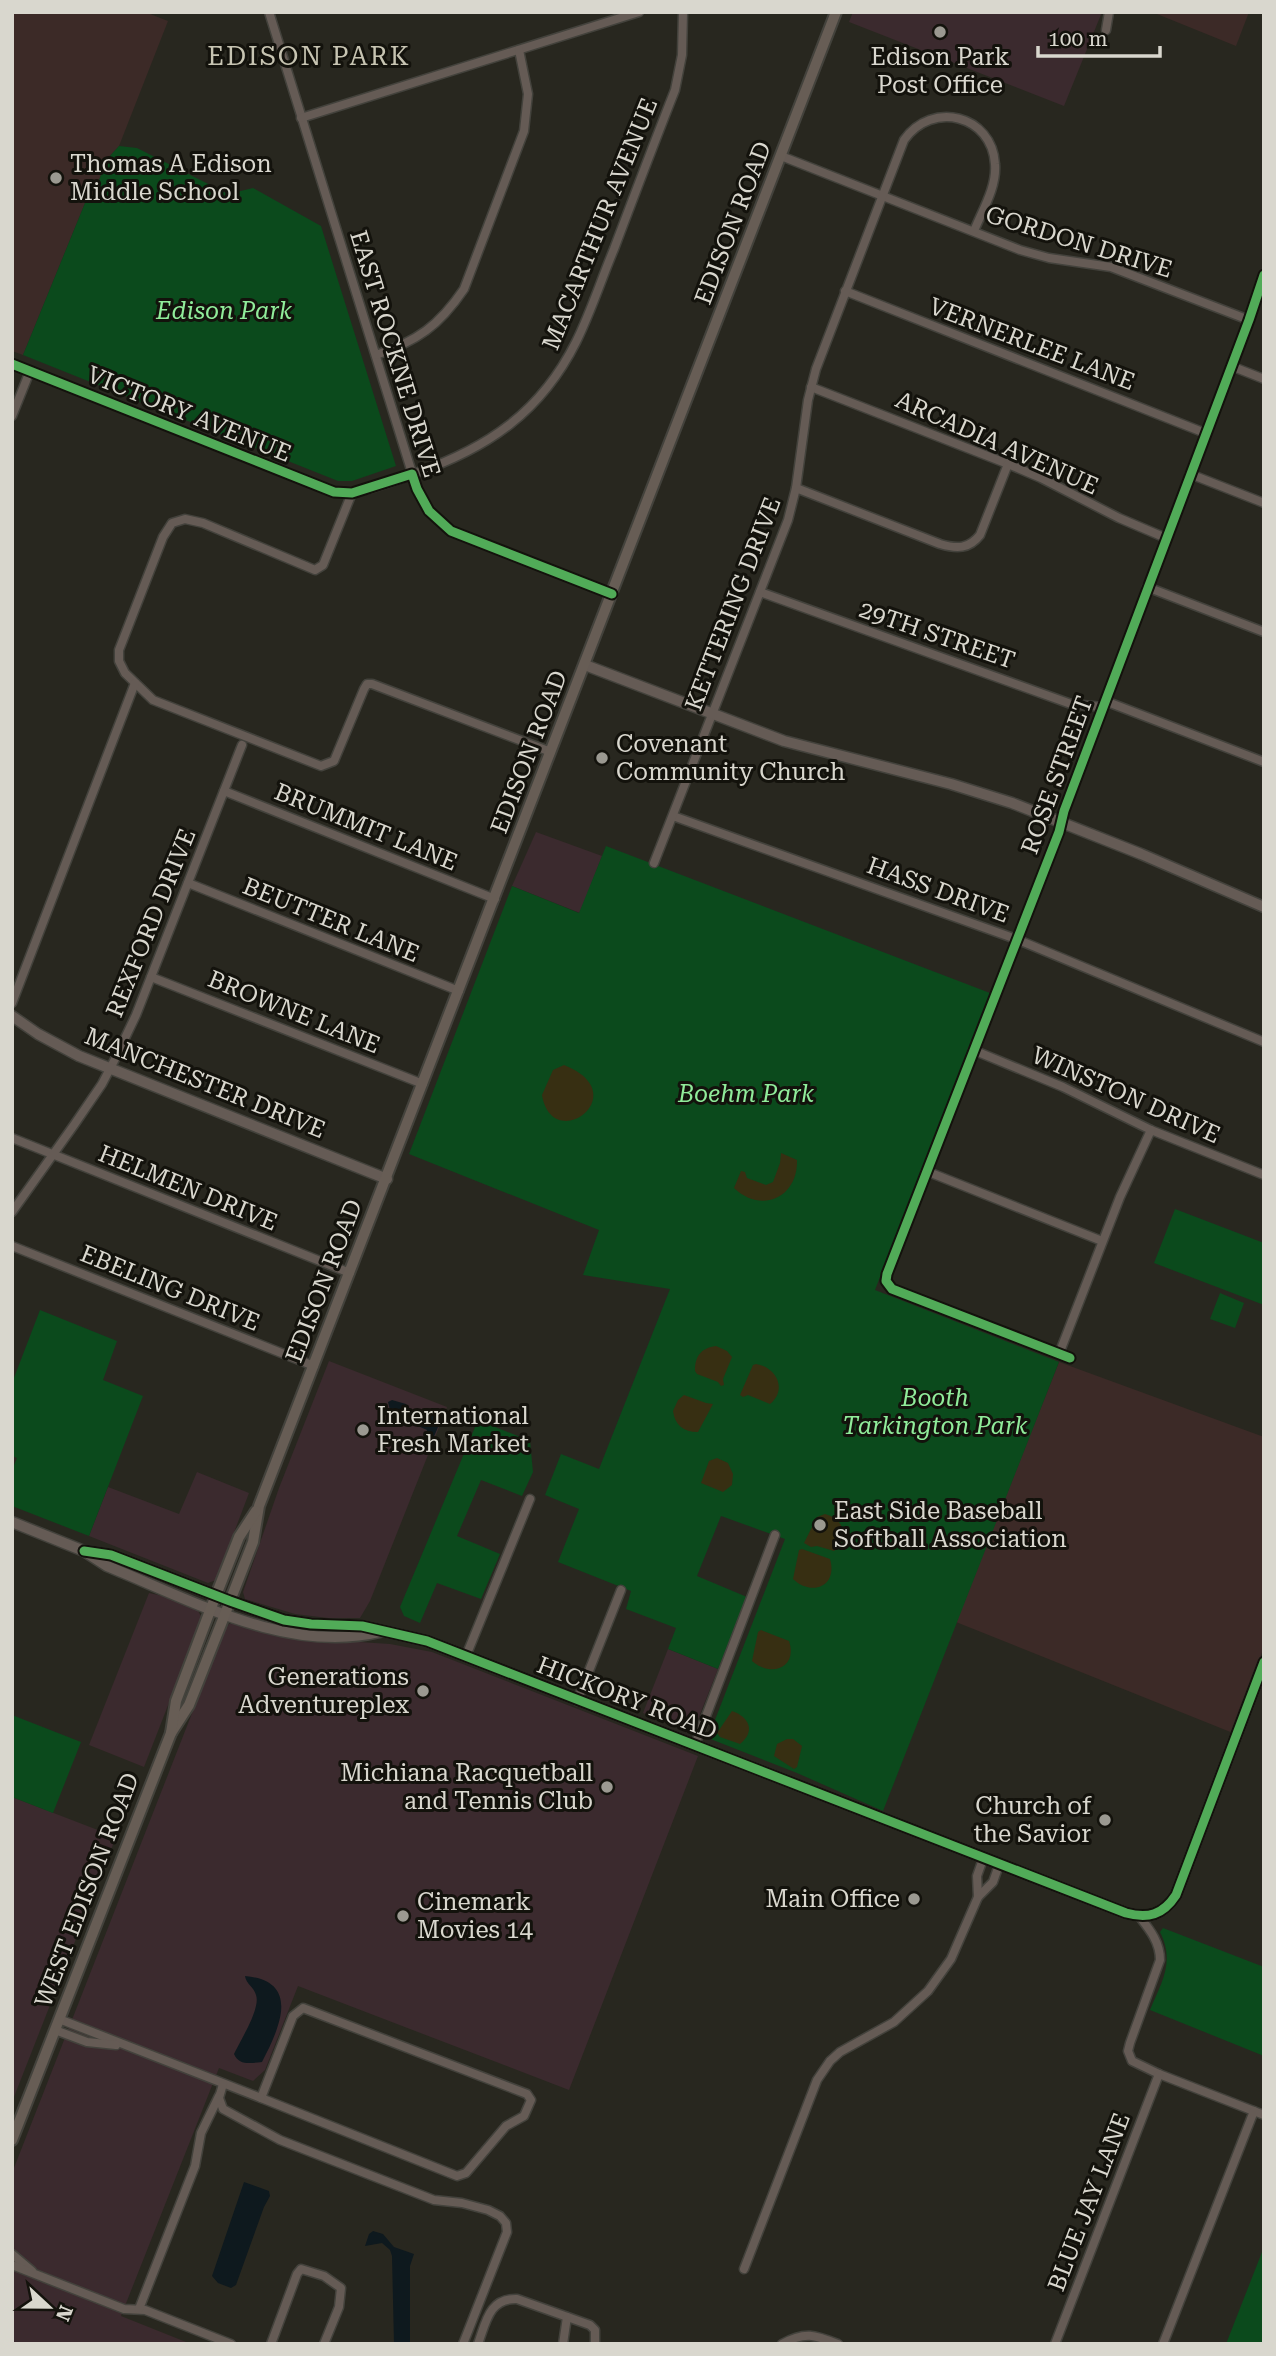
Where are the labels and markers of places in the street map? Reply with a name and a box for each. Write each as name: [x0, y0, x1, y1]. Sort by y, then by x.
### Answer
marker: Edison Park Post Office: [932, 24, 948, 40]
place label: Edison Park Post Office: [870, 43, 1010, 99]
place label: Thomas A Edison Middle School: [70, 150, 272, 206]
marker: Thomas A Edison Middle School: [48, 170, 64, 186]
place label: Covenant Community Church: [616, 730, 845, 786]
marker: Covenant Community Church: [594, 750, 610, 766]
place label: International Fresh Market: [377, 1402, 529, 1458]
marker: International Fresh Market: [355, 1422, 371, 1438]
place label: East Side Baseball Softball Association: [834, 1497, 1067, 1553]
marker: East Side Baseball Softball Association: [812, 1517, 828, 1533]
place label: Generations Adventureplex: [238, 1663, 409, 1719]
marker: Generations Adventureplex: [415, 1683, 431, 1699]
place label: Michiana Racquetball and Tennis Club: [340, 1759, 593, 1815]
marker: Michiana Racquetball and Tennis Club: [599, 1779, 615, 1795]
place label: Church of the Savior: [974, 1792, 1092, 1848]
marker: Church of the Savior: [1097, 1812, 1113, 1828]
place label: Main Office: [765, 1885, 900, 1913]
place label: Cinemark Movies 14: [417, 1888, 534, 1944]
marker: Main Office: [906, 1891, 922, 1907]
marker: Cinemark Movies 14: [395, 1908, 411, 1924]

